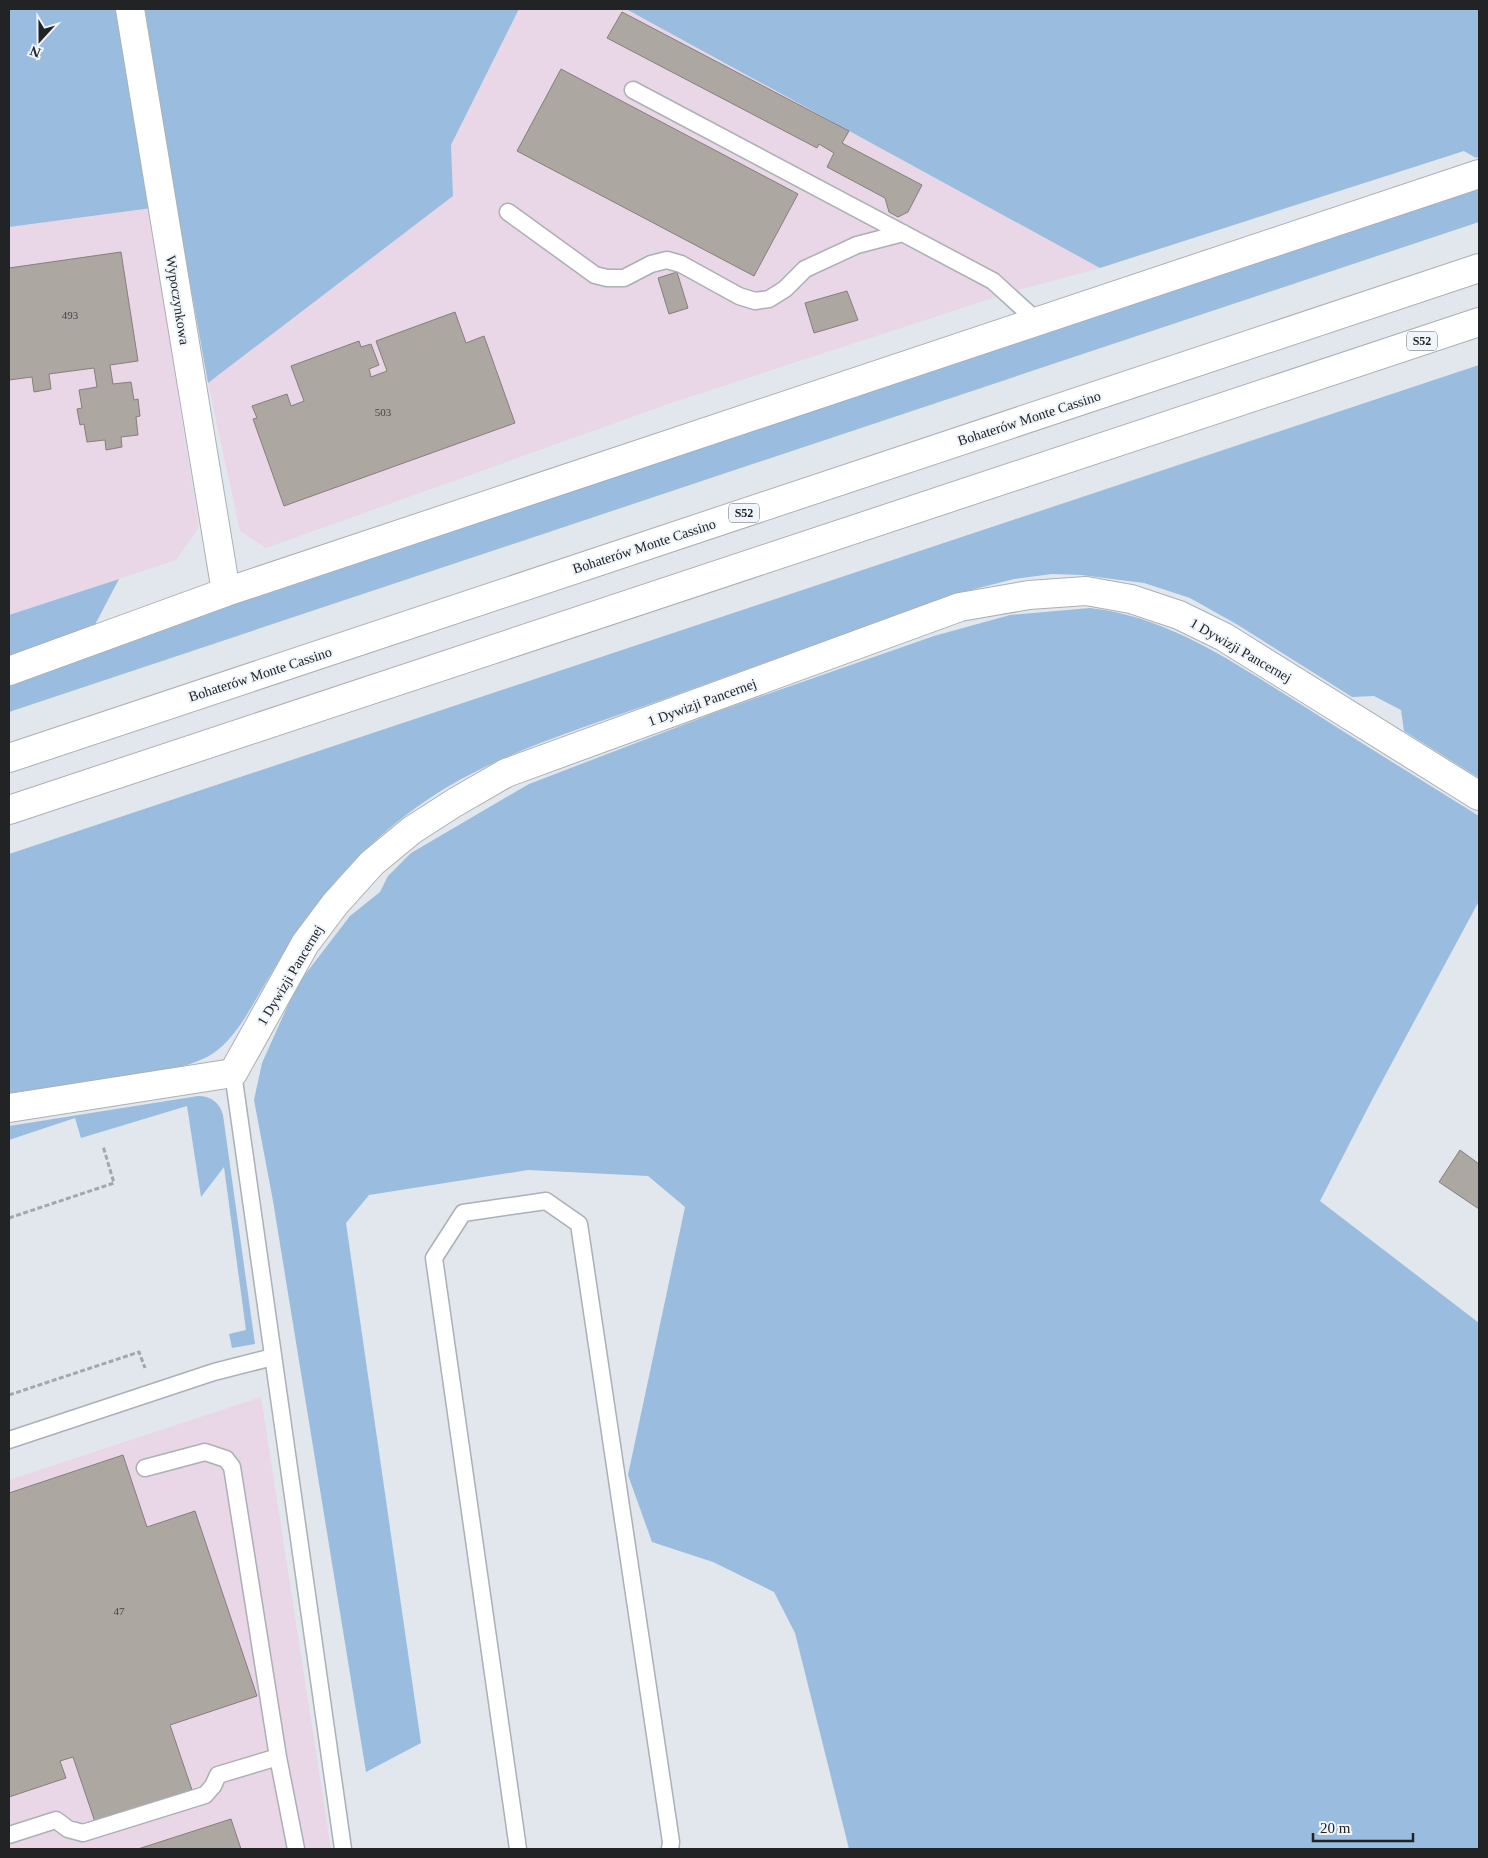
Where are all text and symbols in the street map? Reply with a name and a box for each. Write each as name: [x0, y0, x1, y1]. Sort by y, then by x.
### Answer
north arrow: [15, 15, 65, 65]
text: N: [28, 43, 43, 60]
street label: Wypoczynkowa: [163, 254, 192, 347]
house number: 493: [62, 309, 79, 321]
road number: S52: [1407, 332, 1437, 351]
street label: Bohaterów Monte Cassino: [956, 388, 1102, 449]
house number: 503: [375, 406, 392, 418]
road number: S52: [729, 503, 759, 522]
street label: Bohaterów Monte Cassino: [571, 516, 717, 577]
street label: 1 Dywizji Pancernej: [1188, 615, 1294, 686]
street label: Bohaterów Monte Cassino: [187, 644, 333, 705]
street label: 1 Dywizji Pancernej: [646, 676, 758, 729]
street label: 1 Dywizji Pancernej: [255, 922, 326, 1028]
house number: 47: [114, 1605, 125, 1617]
scale bar: [1313, 1810, 1413, 1842]
text: 20 m: [1320, 1820, 1351, 1836]

